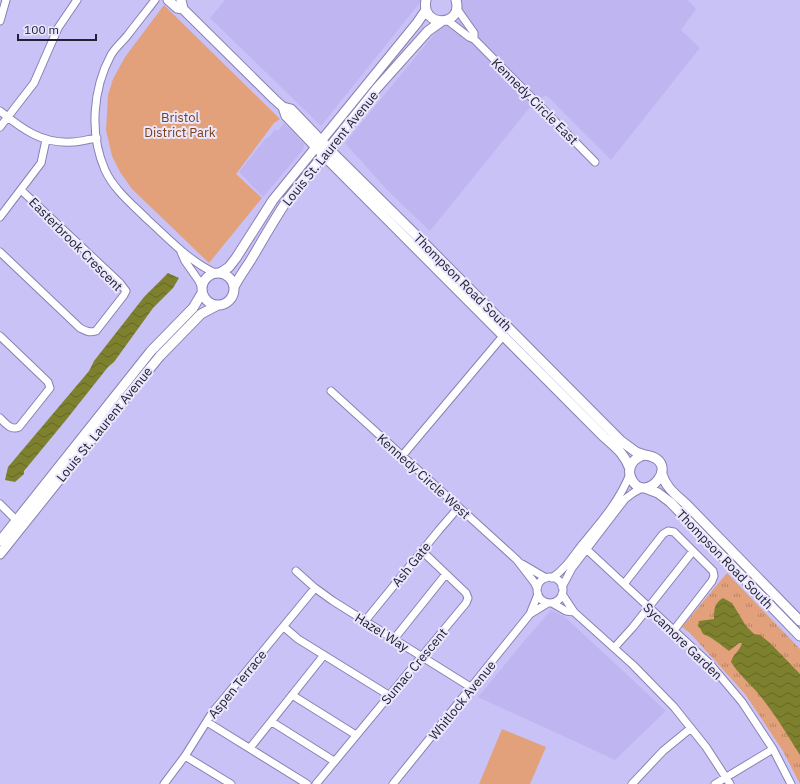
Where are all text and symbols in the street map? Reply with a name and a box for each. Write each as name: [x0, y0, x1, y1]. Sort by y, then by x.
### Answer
scale bar: [18, 16, 96, 42]
text: 100 m: [24, 22, 59, 37]
street label: Kennedy Circle East: [488, 54, 582, 148]
street label: Louis St. Laurent Avenue: [279, 87, 382, 209]
park label: Bristol District Park: [144, 109, 216, 141]
street label: Easterbrook Crescent: [25, 194, 126, 295]
street label: Thompson Road South: [410, 230, 515, 335]
street label: Louis St. Laurent Avenue: [53, 363, 156, 485]
street label: Kennedy Circle West: [373, 430, 474, 523]
street label: Thompson Road South: [673, 506, 777, 613]
street label: Ash Gate: [388, 538, 435, 590]
street label: Sycamore Garden: [639, 599, 726, 684]
street label: Hazel Way: [352, 609, 412, 656]
street label: Sumac Crescent: [377, 625, 451, 708]
street label: Aspen Terrace: [204, 646, 270, 722]
street label: Whitlock Avenue: [425, 657, 500, 744]

